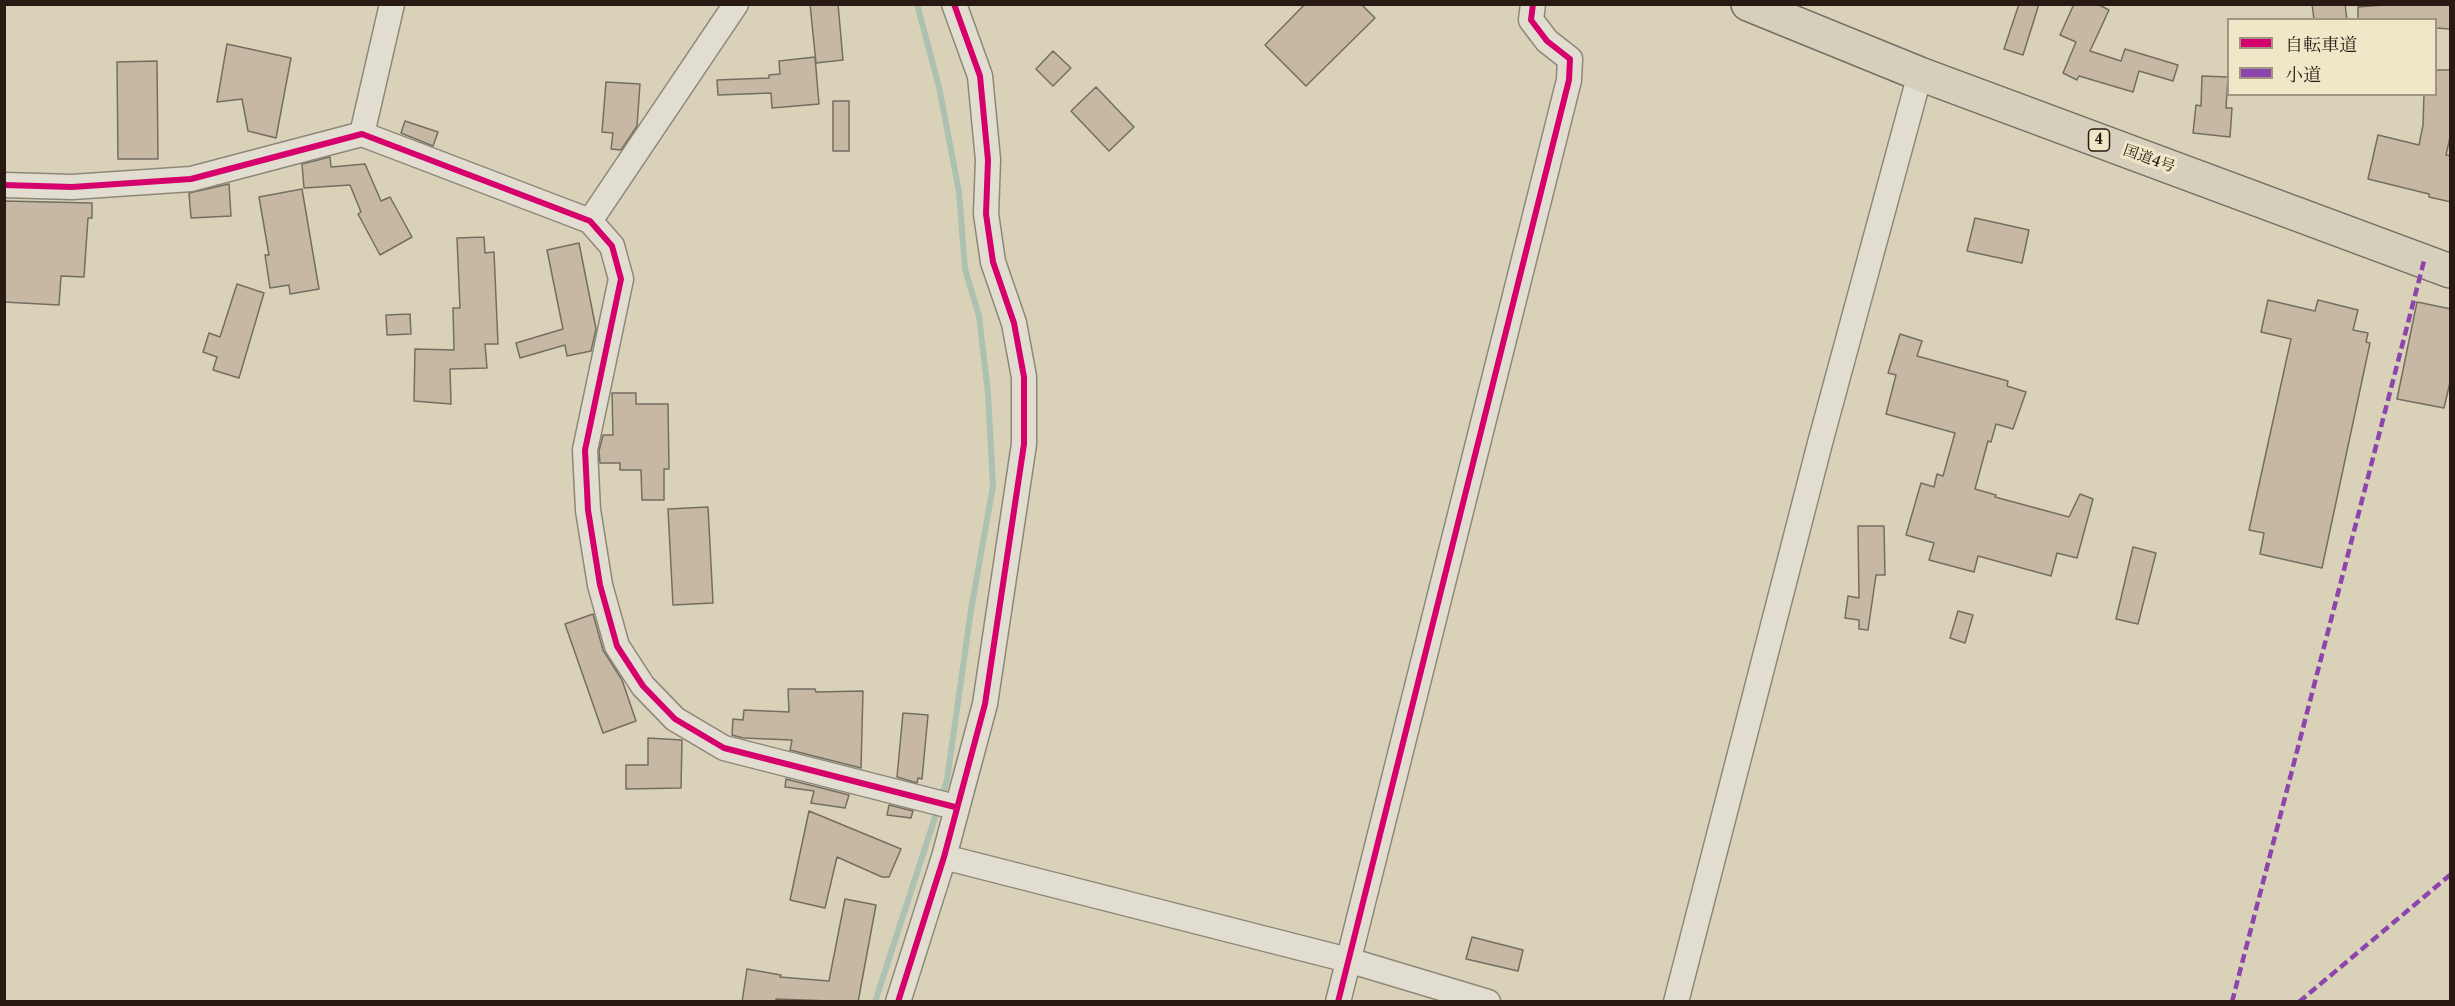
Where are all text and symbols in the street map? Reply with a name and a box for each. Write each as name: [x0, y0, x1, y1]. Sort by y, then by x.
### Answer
legend: [2227, 18, 2437, 96]
text: 自転車道: [2285, 34, 2357, 56]
text: 小道: [2285, 64, 2321, 86]
road number: 4: [2088, 129, 2110, 151]
street label: 国道4号: [2121, 141, 2177, 177]

